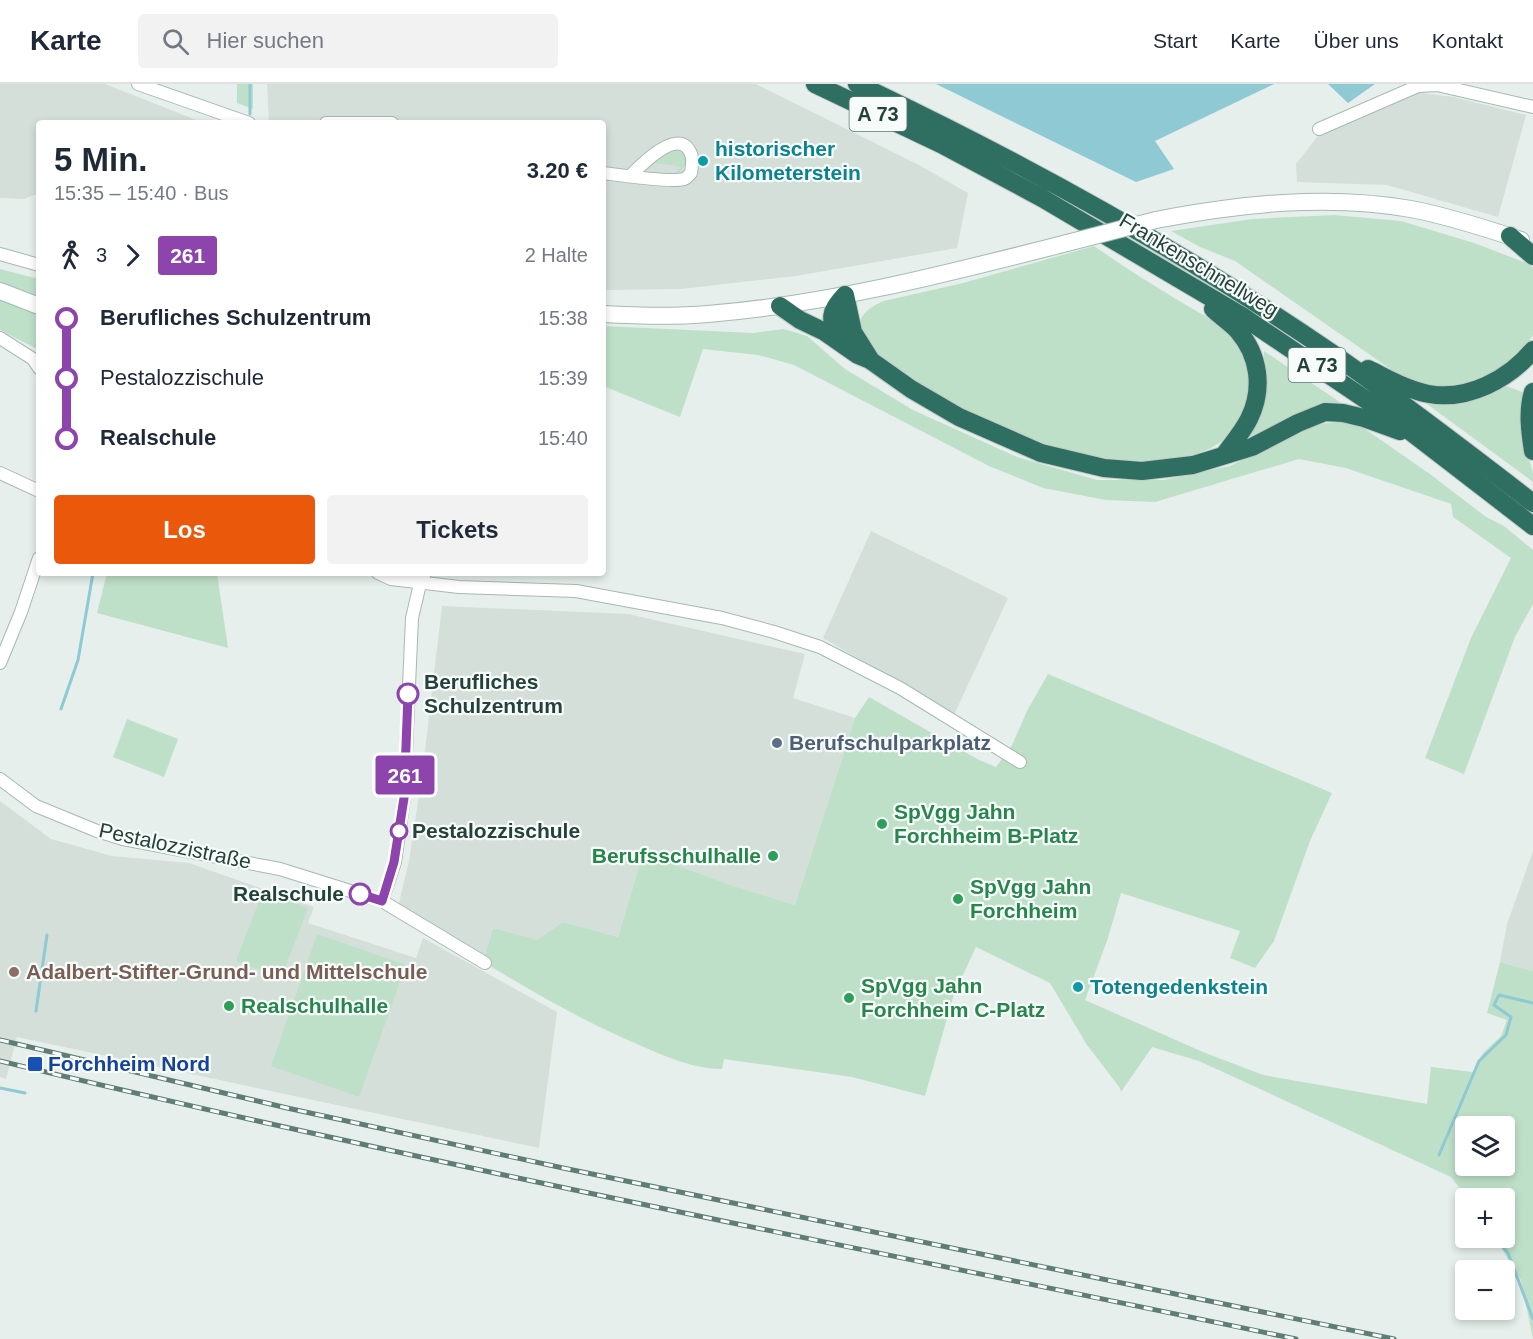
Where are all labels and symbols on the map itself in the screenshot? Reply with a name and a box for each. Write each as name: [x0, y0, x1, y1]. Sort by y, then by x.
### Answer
road number: A 73: [850, 97, 906, 131]
place label: historischer Kilometerstein: [715, 137, 861, 184]
marker: historischer Kilometerstein: [696, 154, 710, 168]
street label: Frankenschnellweg: [1116, 208, 1283, 321]
road number: A 73: [1288, 348, 1346, 382]
place label: Berufliches Schulzentrum: [424, 670, 563, 717]
marker: Berufliches Schulzentrum: [397, 683, 419, 705]
place label: Berufschulparkplatz: [789, 731, 991, 754]
marker: Berufschulparkplatz: [770, 736, 784, 750]
line badge: 261: [370, 756, 440, 794]
place label: SpVgg Jahn Forchheim B-Platz: [894, 800, 1078, 847]
marker: SpVgg Jahn Forchheim B-Platz: [875, 817, 889, 831]
street label: Pestalozzistraße: [97, 818, 253, 873]
place label: Pestalozzischule: [412, 819, 580, 842]
marker: Pestalozzischule: [390, 822, 408, 840]
place label: Berufsschulhalle: [592, 844, 761, 867]
marker: Berufsschulhalle: [766, 849, 780, 863]
place label: SpVgg Jahn Forchheim: [970, 875, 1091, 922]
place label: Realschule: [233, 882, 344, 905]
marker: Realschule: [349, 883, 371, 905]
marker: SpVgg Jahn Forchheim: [951, 892, 965, 906]
place label: Adalbert-Stifter-Grund- und Mittelschule: [26, 960, 427, 983]
marker: Adalbert-Stifter-Grund- und Mittelschule: [7, 965, 21, 979]
place label: SpVgg Jahn Forchheim C-Platz: [861, 974, 1045, 1021]
place label: Totengedenkstein: [1090, 975, 1268, 998]
marker: Totengedenkstein: [1071, 980, 1085, 994]
marker: SpVgg Jahn Forchheim C-Platz: [842, 991, 856, 1005]
place label: Realschulhalle: [241, 994, 388, 1017]
marker: Realschulhalle: [222, 999, 236, 1013]
place label: Forchheim Nord: [48, 1052, 210, 1075]
marker: Forchheim Nord: [26, 1055, 44, 1073]

